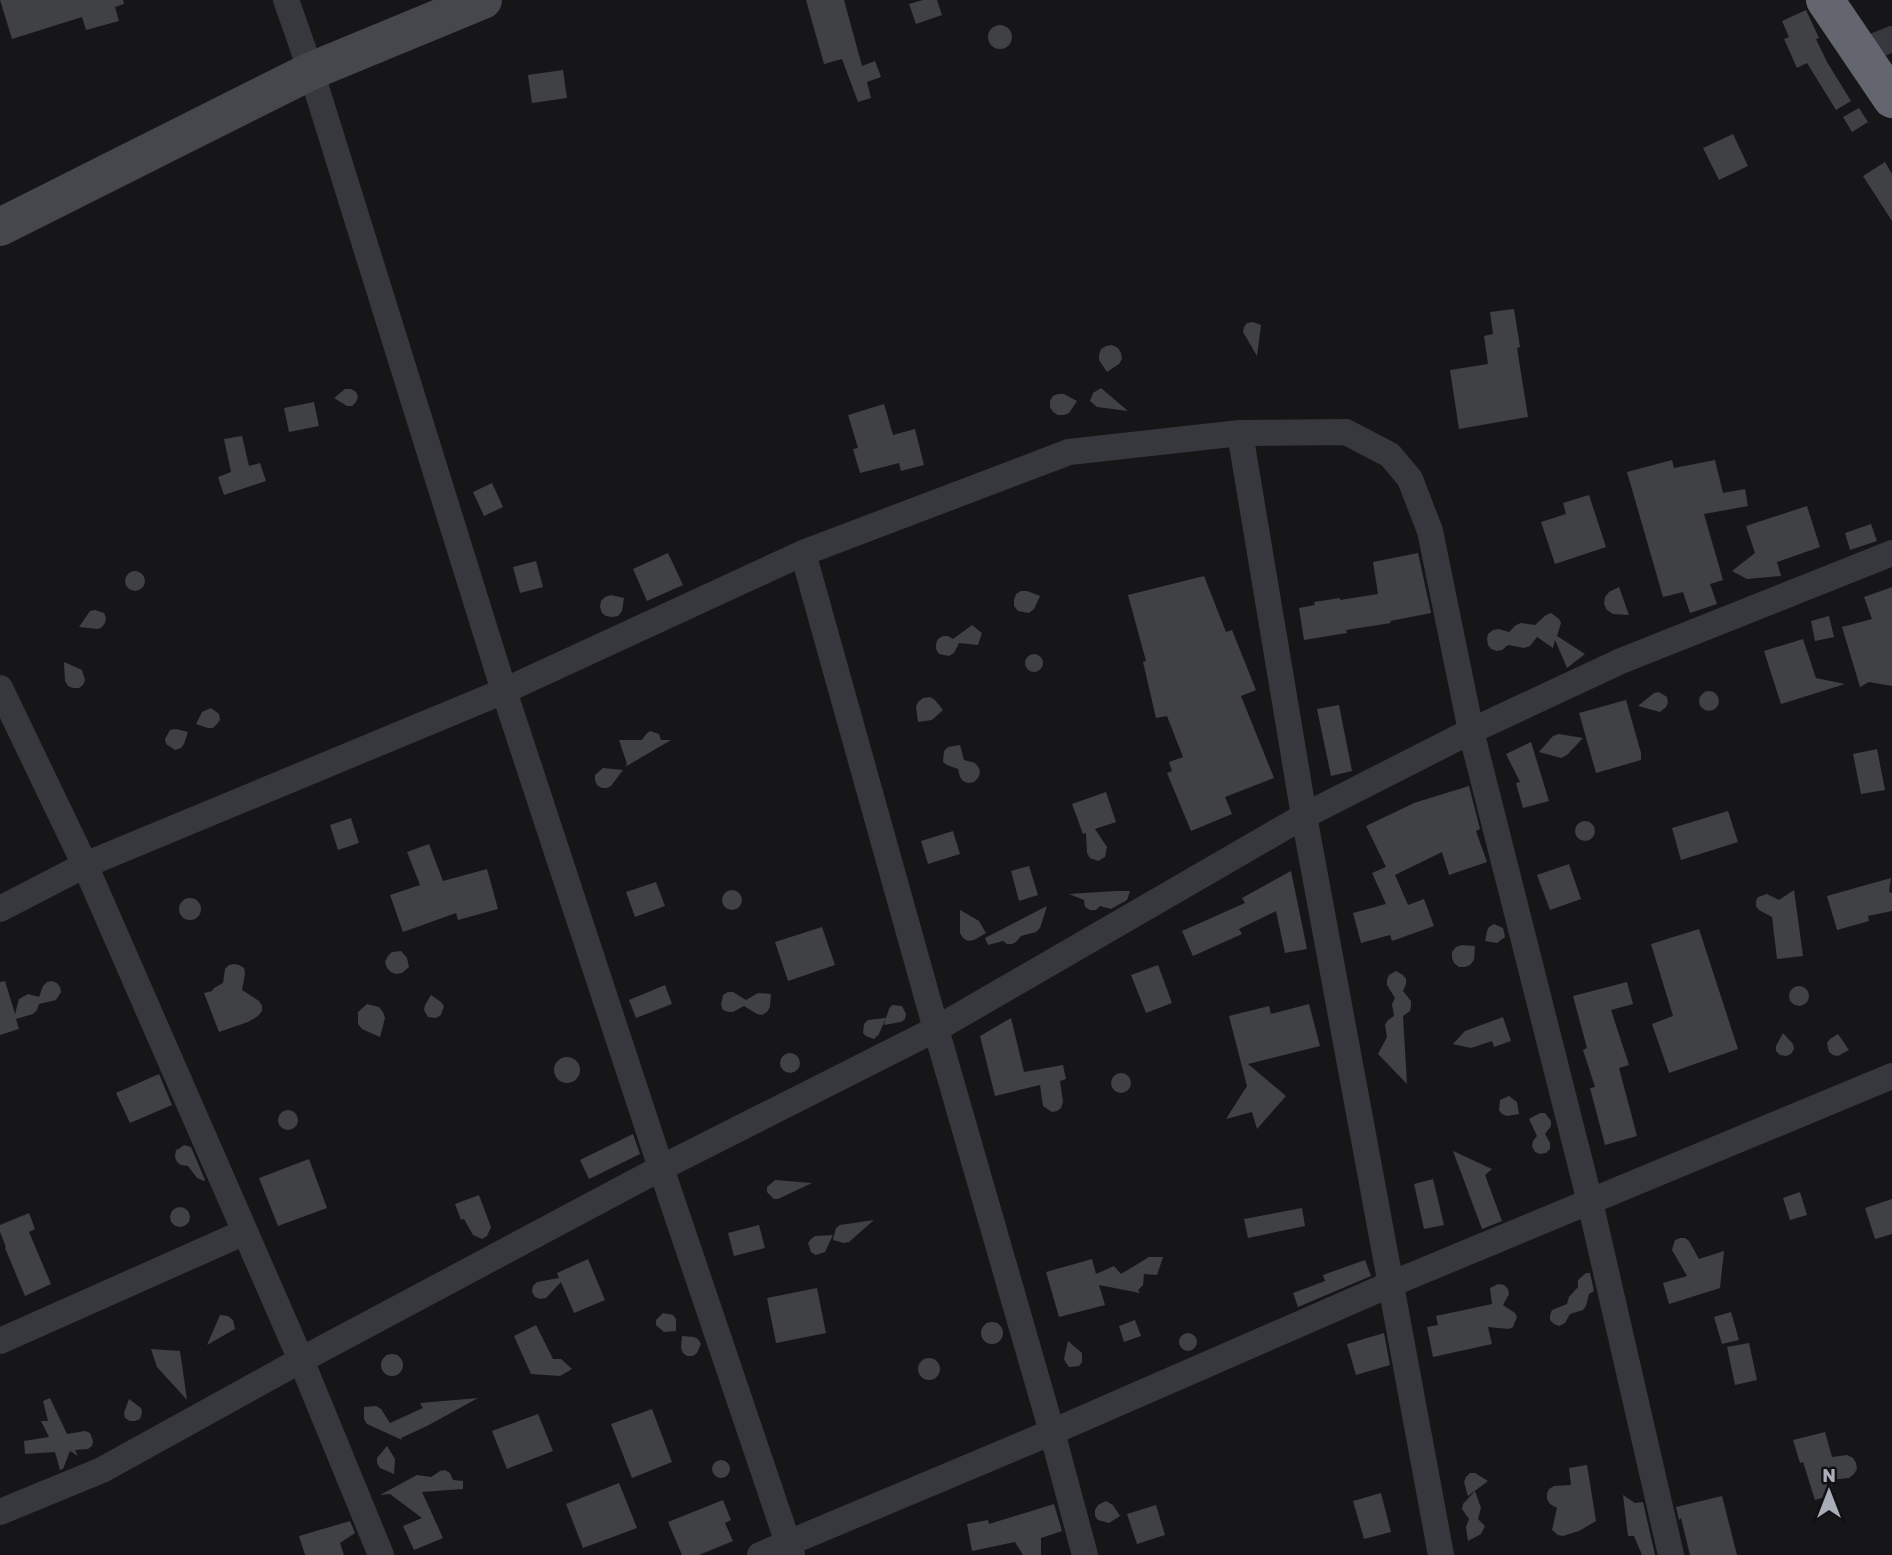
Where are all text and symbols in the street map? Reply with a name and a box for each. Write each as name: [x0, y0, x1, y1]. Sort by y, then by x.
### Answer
north arrow: [1794, 1457, 1864, 1527]
text: N: [1822, 1464, 1836, 1487]

